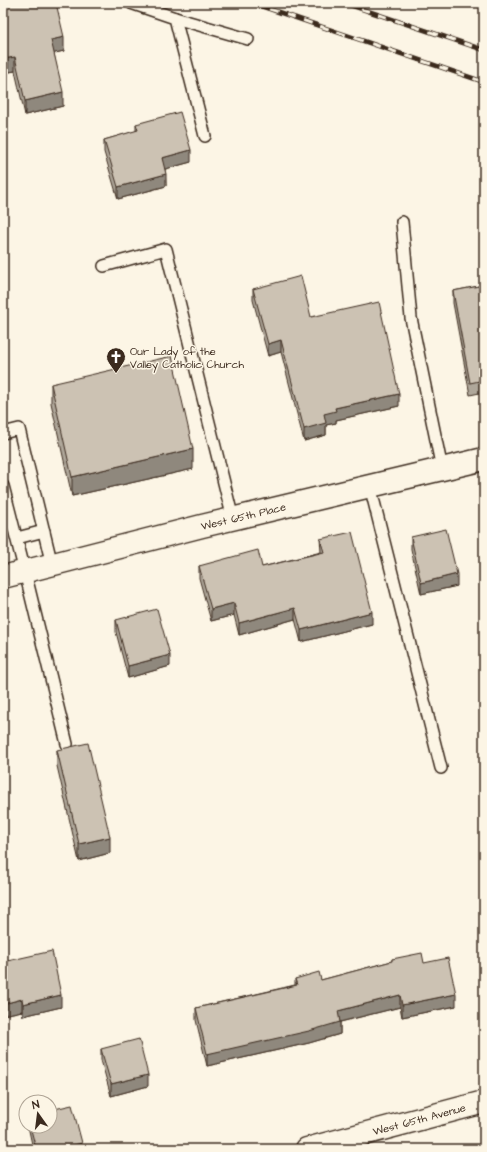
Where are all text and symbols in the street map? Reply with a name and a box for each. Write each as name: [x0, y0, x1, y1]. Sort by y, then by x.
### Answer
place label: Our Lady of the Valley Catholic Church: [130, 344, 244, 373]
church icon: Our Lady of the Valley Catholic Church: [105, 346, 127, 374]
street label: West 65th Place: [199, 499, 288, 534]
north arrow: [18, 1094, 58, 1134]
text: N: [31, 1097, 41, 1113]
street label: West 65th Avenue: [371, 1100, 467, 1139]

